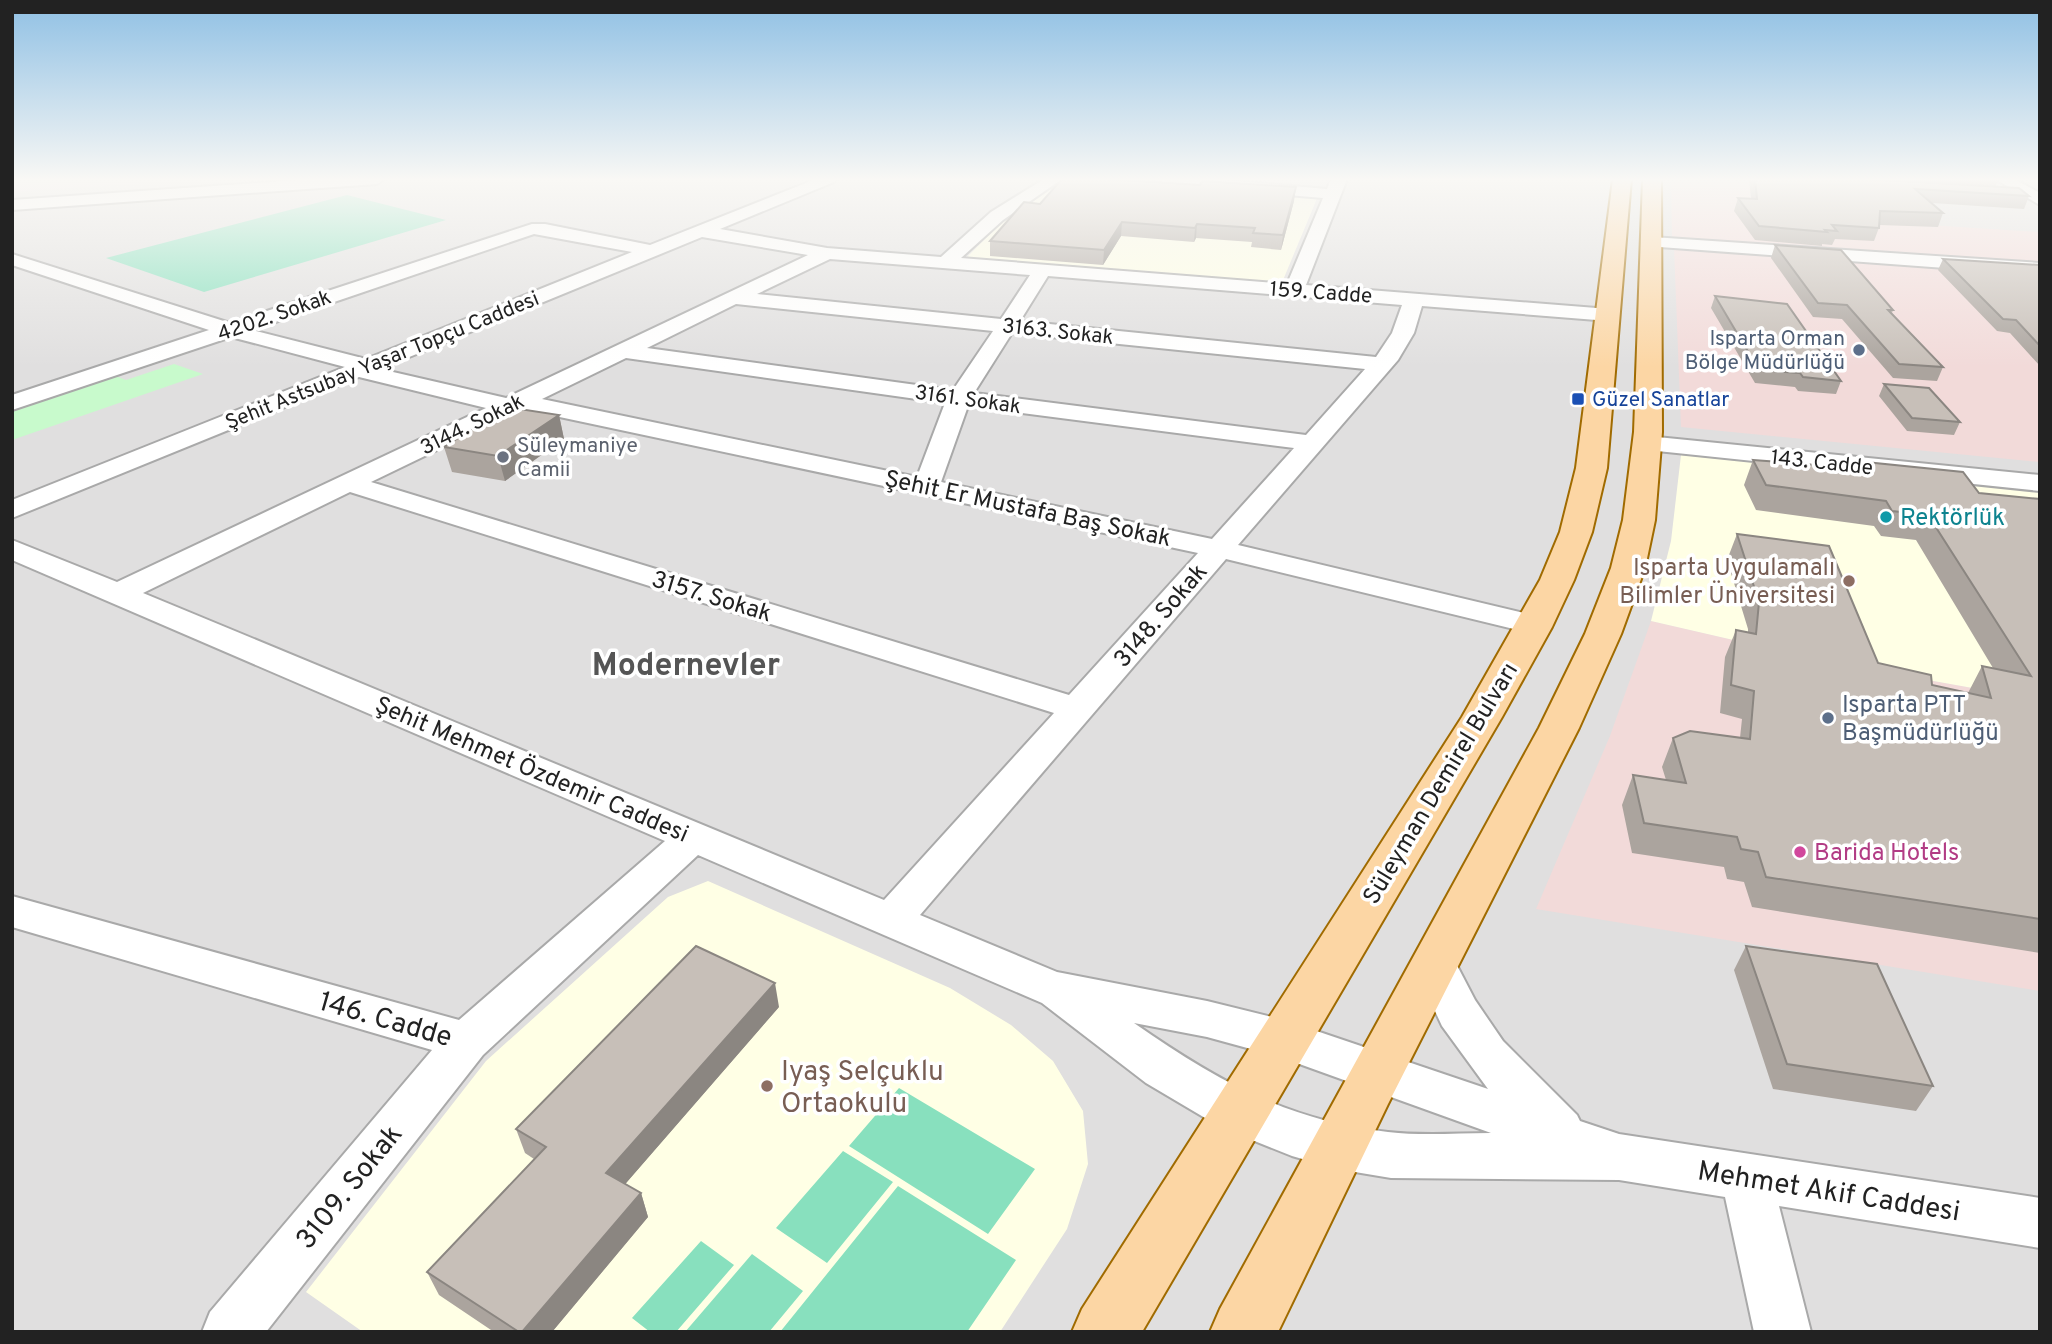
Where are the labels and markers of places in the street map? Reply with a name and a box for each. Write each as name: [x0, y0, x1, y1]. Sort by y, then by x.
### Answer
place label: Isparta Orman Bölge Müdürlüğü: [1685, 326, 1845, 377]
marker: Isparta Orman Bölge Müdürlüğü: [1851, 342, 1867, 358]
place label: Güzel Sanatlar: [1592, 387, 1729, 414]
marker: Güzel Sanatlar: [1570, 391, 1586, 407]
place label: Süleymaniye Camii: [517, 433, 638, 484]
marker: Süleymaniye Camii: [495, 449, 511, 465]
place label: Rektörlük: [1900, 504, 2005, 534]
marker: Rektörlük: [1878, 509, 1894, 525]
place label: Isparta Uygulamalı Bilimler Üniversitesi: [1619, 554, 1835, 612]
marker: Isparta Uygulamalı Bilimler Üniversitesi: [1841, 573, 1857, 589]
place label: Isparta PTT Başmüdürlüğü: [1842, 691, 1999, 749]
marker: Isparta PTT Başmüdürlüğü: [1820, 710, 1836, 726]
place label: Barida Hotels: [1814, 839, 1959, 869]
marker: Barida Hotels: [1792, 844, 1808, 860]
place label: Iyaş Selçuklu Ortaokulu: [781, 1055, 944, 1123]
marker: Iyaş Selçuklu Ortaokulu: [759, 1078, 775, 1094]

